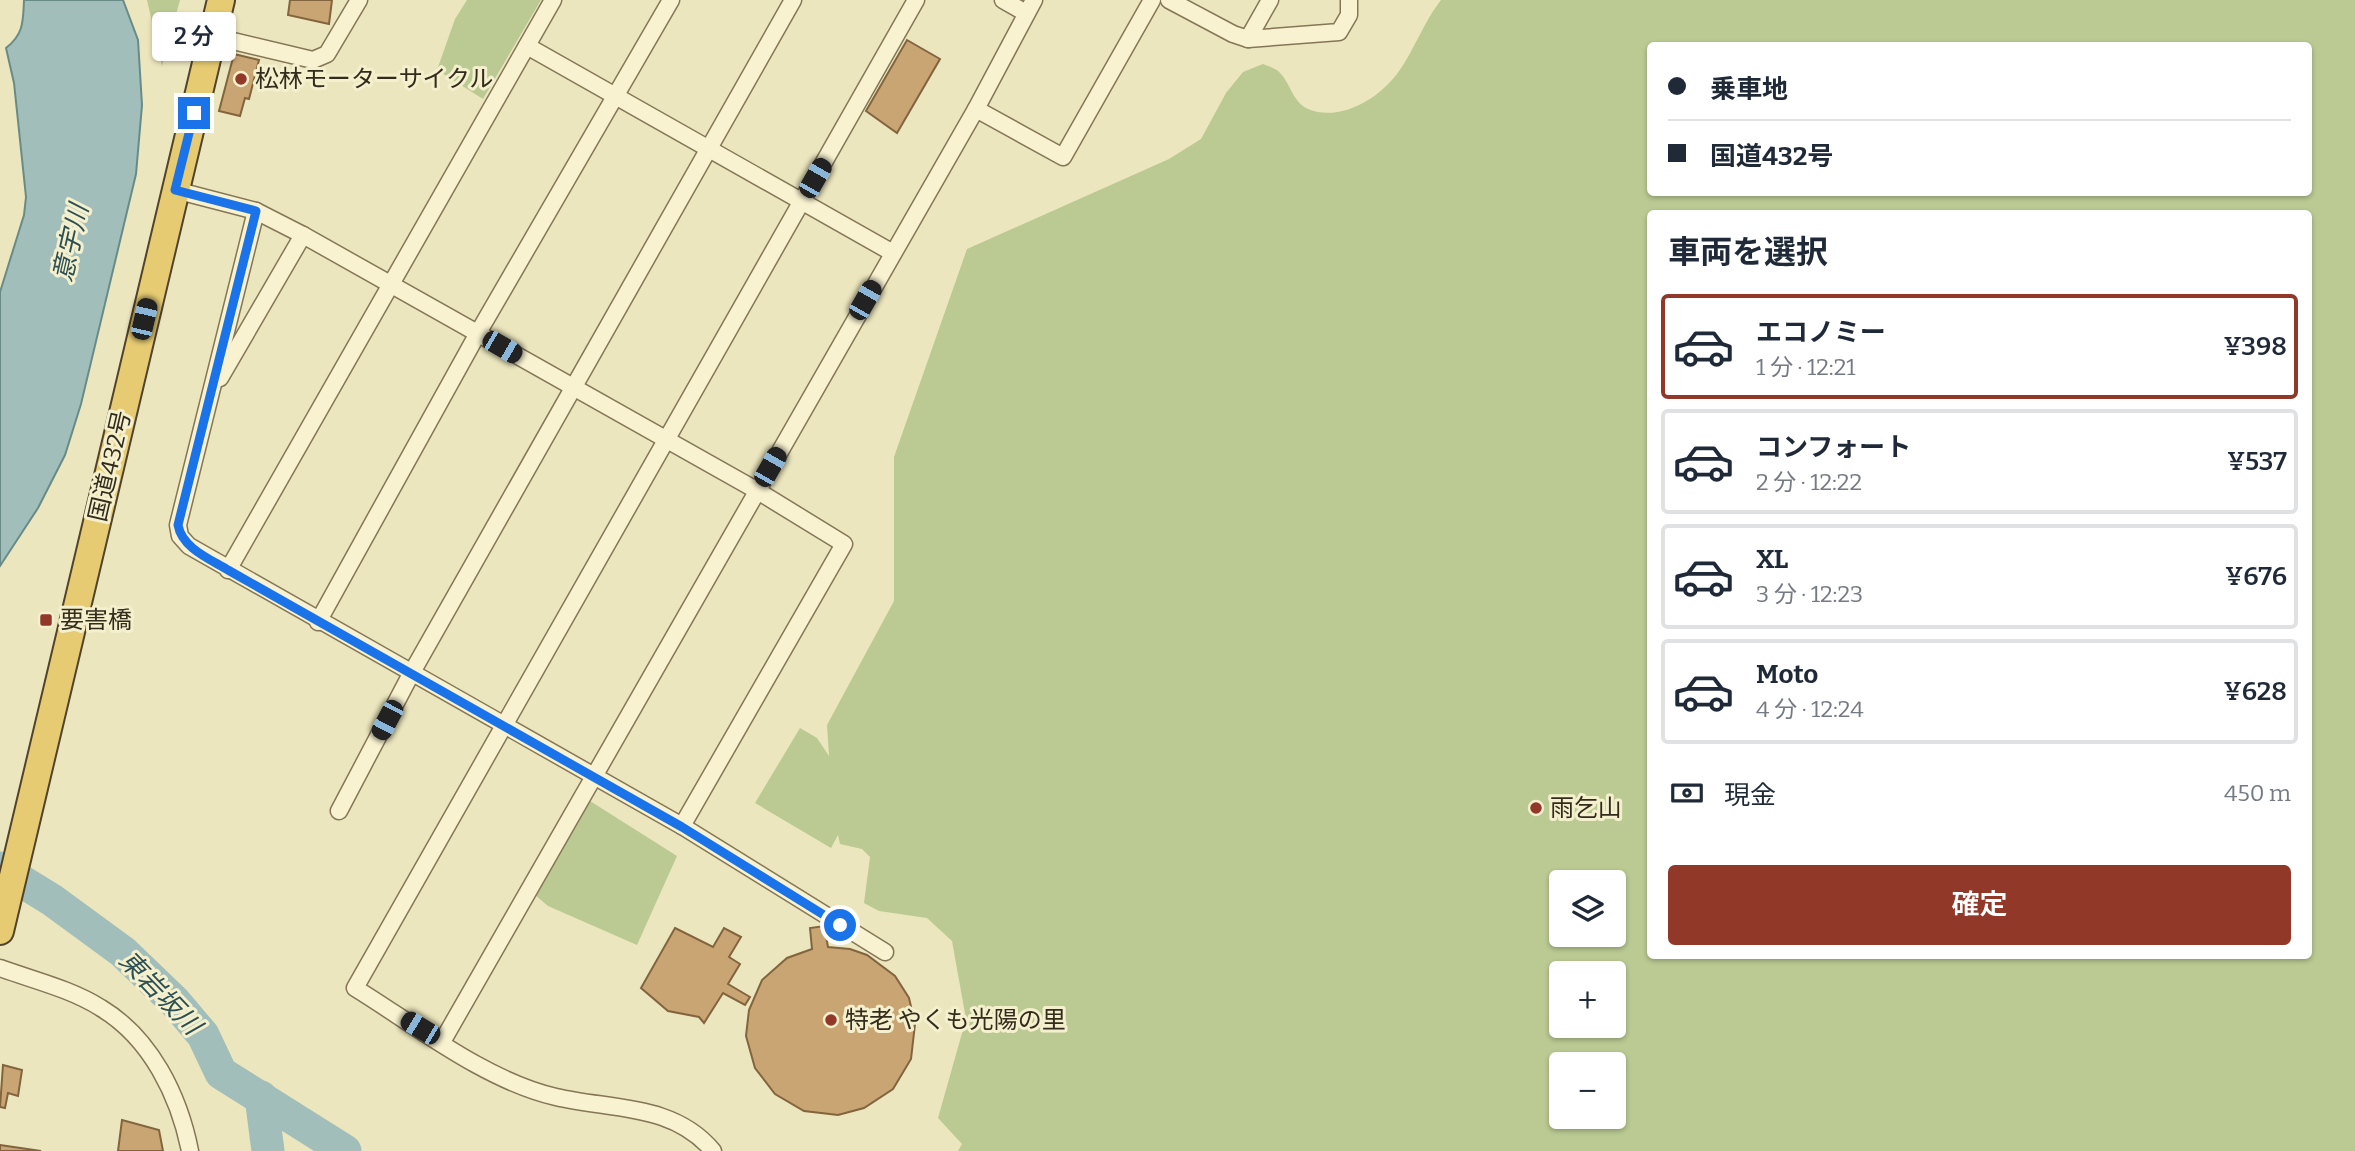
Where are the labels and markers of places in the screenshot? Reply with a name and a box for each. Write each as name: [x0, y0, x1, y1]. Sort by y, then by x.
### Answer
place label: 松林モーターサイクル: [255, 65, 493, 93]
marker: 松林モーターサイクル: [233, 71, 249, 87]
place label: 要害橋: [60, 606, 132, 634]
marker: 要害橋: [38, 612, 54, 628]
place label: 雨乞山: [1550, 794, 1622, 822]
marker: 雨乞山: [1528, 800, 1544, 816]
place label: 特老 やくも光陽の里: [845, 1006, 1066, 1034]
marker: 特老 やくも光陽の里: [823, 1012, 839, 1028]

